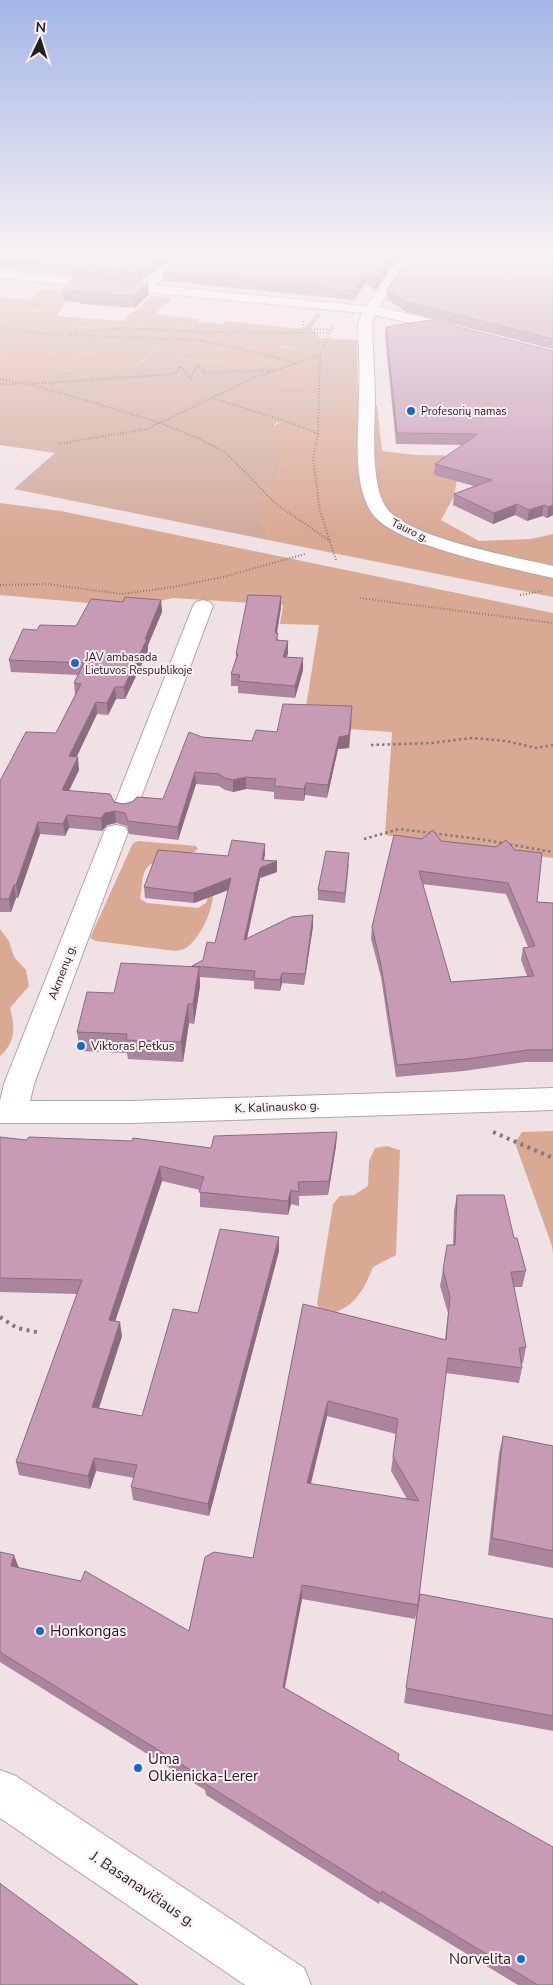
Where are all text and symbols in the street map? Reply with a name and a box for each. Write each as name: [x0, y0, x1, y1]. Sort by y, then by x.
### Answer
north arrow: [15, 15, 65, 65]
text: N: [35, 18, 47, 37]
place label: Profesorių namas: [421, 404, 507, 419]
marker: Profesorių namas: [405, 405, 417, 417]
street label: Tauro g.: [389, 515, 431, 546]
place label: JAV ambasada Lietuvos Respublikoje: [84, 650, 192, 678]
marker: JAV ambasada Lietuvos Respublikoje: [69, 657, 81, 669]
street label: Akmenų g.: [44, 942, 80, 1002]
place label: Viktoras Petkus: [90, 1038, 175, 1054]
marker: Viktoras Petkus: [75, 1040, 87, 1052]
street label: K. Kalinausko g.: [234, 1098, 320, 1116]
place label: Honkongas: [50, 1621, 126, 1641]
marker: Honkongas: [34, 1625, 46, 1637]
place label: Uma Olkienicka-Lerer: [148, 1749, 259, 1786]
marker: Uma Olkienicka-Lerer: [132, 1762, 144, 1774]
street label: J. Basanavičiaus g.: [86, 1846, 200, 1932]
place label: Norvelita: [449, 1949, 511, 1969]
marker: Norvelita: [515, 1953, 527, 1965]

